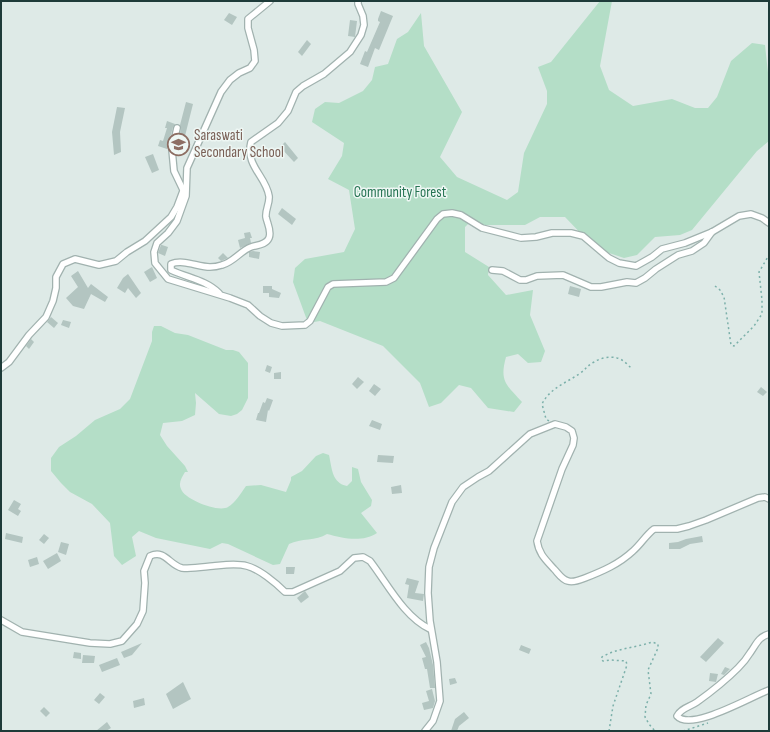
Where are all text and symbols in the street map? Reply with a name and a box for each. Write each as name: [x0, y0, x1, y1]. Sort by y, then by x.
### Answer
place label: Saraswati Secondary School: [194, 126, 284, 162]
school or university icon: Saraswati Secondary School: [165, 131, 191, 157]
park label: Community Forest: [354, 183, 447, 202]

